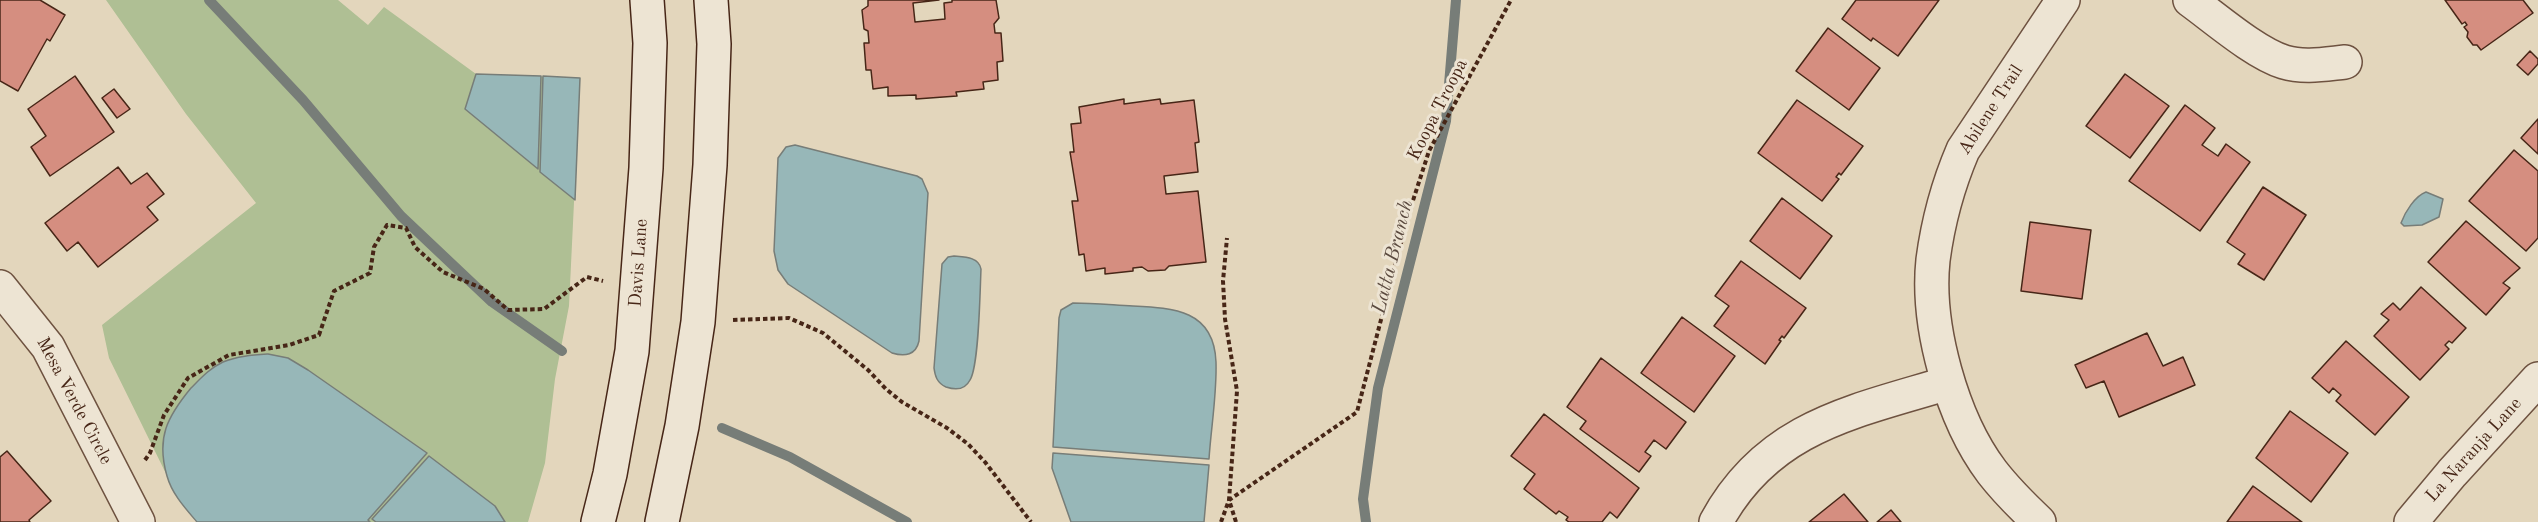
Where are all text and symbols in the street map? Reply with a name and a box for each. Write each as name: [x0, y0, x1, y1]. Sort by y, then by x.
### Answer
street label: Koopa Troopa: [1403, 56, 1473, 164]
street label: Abilene Trail: [1954, 61, 2028, 159]
water label: Latta Branch: [1367, 197, 1419, 317]
street label: Davis Lane: [625, 218, 653, 308]
street label: Mesa Verde Circle: [31, 334, 117, 468]
street label: La Naranja Lane: [2421, 393, 2527, 507]

